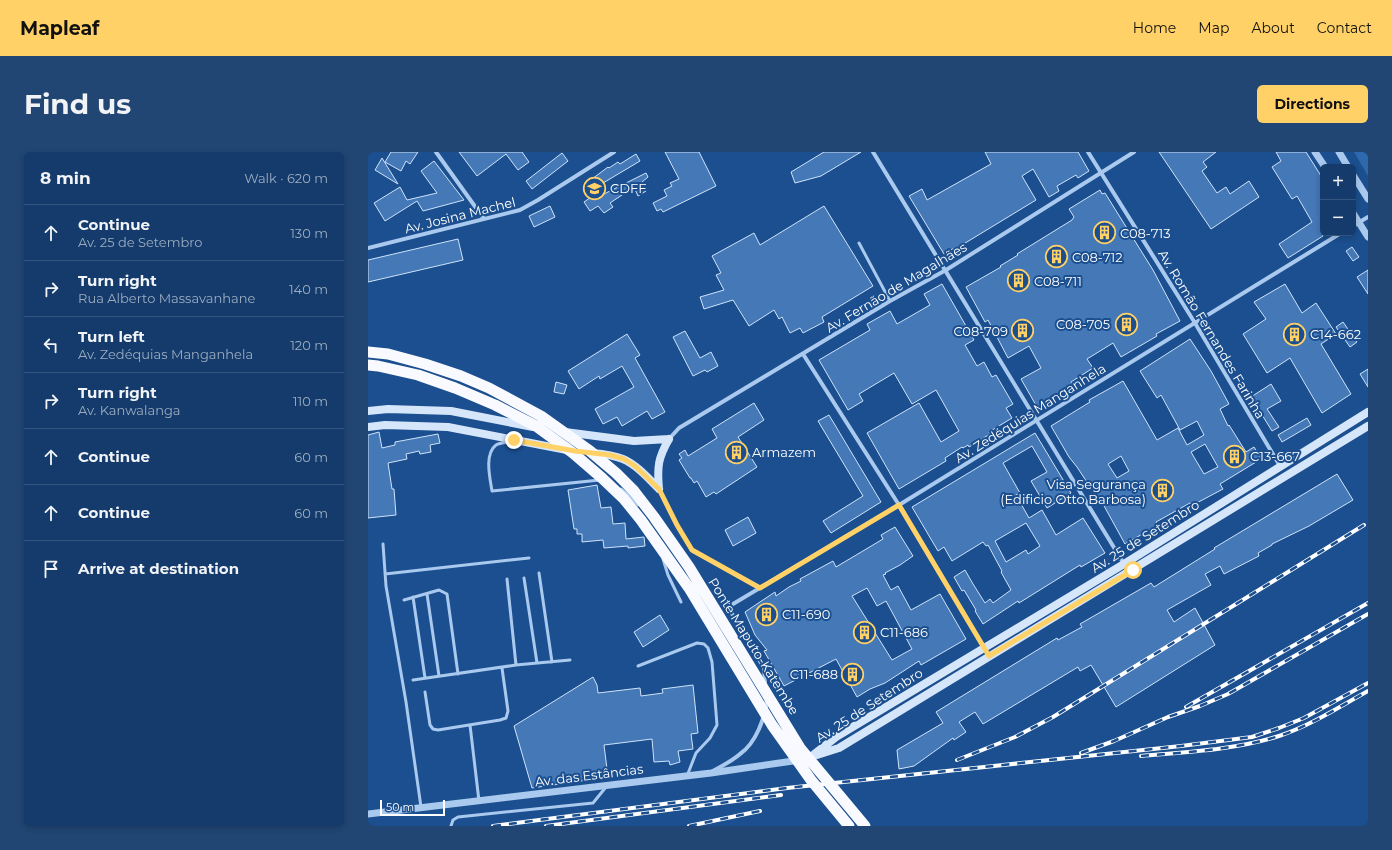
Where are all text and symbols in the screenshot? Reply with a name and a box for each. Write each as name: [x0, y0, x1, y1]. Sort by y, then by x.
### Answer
text: Mapleaf: [20, 17, 99, 40]
text: Home: [1133, 19, 1176, 37]
text: Map: [1198, 19, 1229, 37]
text: About: [1251, 19, 1295, 37]
text: Contact: [1317, 19, 1372, 37]
button: Directions: [1257, 85, 1368, 123]
text: Find us: [24, 87, 131, 121]
map controls: [1320, 164, 1356, 236]
button: +: [1320, 164, 1356, 200]
text: 8 min: [40, 168, 91, 188]
text: Walk · 620 m: [244, 170, 328, 186]
school or university icon: CDFF: [581, 175, 607, 201]
place label: CDFF: [610, 180, 646, 196]
street label: Av. Josina Machel: [403, 194, 517, 236]
button: −: [1320, 200, 1356, 236]
text: Continue: [78, 215, 150, 234]
building icon: C08-713: [1092, 220, 1118, 246]
icon: ahead: [40, 222, 62, 244]
text: 130 m: [290, 225, 328, 241]
place label: C08-713: [1120, 225, 1170, 241]
text: Av. 25 de Setembro: [78, 234, 203, 250]
street label: Av. Fernão de Magalhães: [823, 239, 969, 335]
building icon: C08-712: [1043, 244, 1069, 270]
street label: Av. Romão Fernandes Farinha: [1155, 247, 1269, 421]
place label: C08-712: [1072, 249, 1123, 265]
building icon: C08-711: [1006, 268, 1032, 294]
text: Turn right: [78, 271, 157, 290]
place label: C08-711: [1034, 273, 1082, 289]
icon: right: [40, 278, 62, 300]
text: 140 m: [289, 281, 328, 297]
text: Rua Alberto Massavanhane: [78, 290, 255, 306]
building icon: C08-705: [1113, 311, 1139, 337]
place label: C08-705: [1056, 316, 1110, 332]
building icon: C08-709: [1010, 318, 1036, 344]
building icon: C14-662: [1282, 321, 1308, 347]
place label: C08-709: [953, 323, 1008, 339]
place label: C14-662: [1310, 326, 1361, 342]
text: Turn left: [78, 327, 145, 346]
icon: left: [40, 334, 62, 356]
text: 120 m: [290, 337, 328, 353]
text: Av. Zedéquias Manganhela: [78, 346, 253, 362]
street label: Av. Zedéquias Manganhela: [952, 360, 1108, 466]
text: Turn right: [78, 383, 157, 402]
icon: right: [40, 390, 62, 412]
text: 110 m: [293, 393, 328, 409]
text: Av. Kanwalanga: [78, 402, 181, 418]
route end: [505, 431, 523, 449]
building icon: Armazem: [724, 439, 750, 465]
building icon: C13-667: [1222, 443, 1248, 469]
place label: Armazem: [752, 444, 816, 460]
icon: ahead: [40, 446, 62, 468]
text: Continue: [78, 447, 150, 466]
place label: C13-667: [1250, 448, 1300, 464]
text: 60 m: [294, 449, 328, 465]
place label: Visa Segurança (Edificio Otto Barbosa): [1000, 476, 1146, 507]
building icon: Visa Segurança (Edificio Otto Barbosa): [1149, 478, 1175, 504]
street label: Av. 25 de Setembro: [1088, 496, 1202, 576]
icon: ahead: [40, 502, 62, 524]
text: Continue: [78, 503, 150, 522]
text: 60 m: [294, 505, 328, 521]
icon: arrive: [40, 558, 62, 580]
text: Arrive at destination: [78, 559, 239, 578]
route start: [1124, 561, 1142, 579]
street label: Ponte Maputo-Katembe: [705, 575, 803, 718]
building icon: C11-690: [753, 601, 779, 627]
place label: C11-690: [782, 606, 830, 622]
building icon: C11-686: [852, 619, 878, 645]
place label: C11-686: [880, 624, 928, 640]
building icon: C11-688: [840, 661, 866, 687]
street label: Av. 25 de Setembro: [812, 664, 926, 746]
place label: C11-688: [790, 666, 838, 682]
street label: Av. das Estâncias: [534, 760, 644, 790]
scale bar: [380, 798, 445, 817]
text: 50 m: [386, 800, 414, 814]

